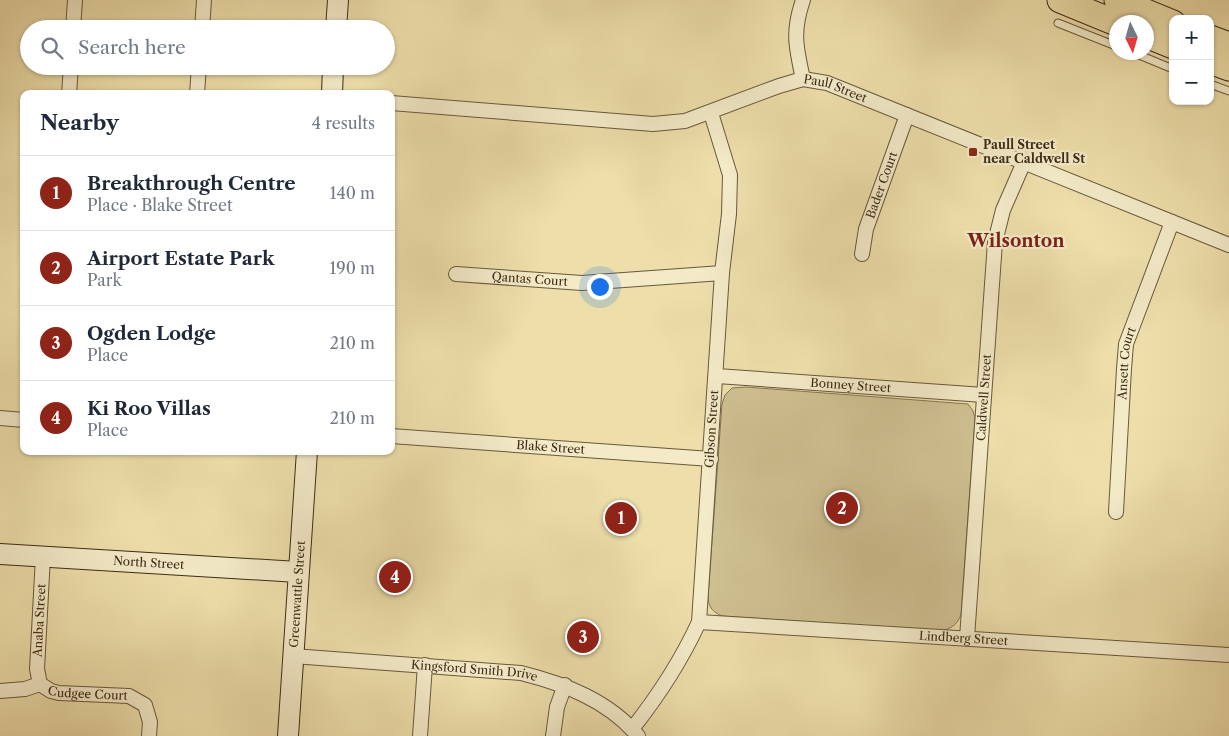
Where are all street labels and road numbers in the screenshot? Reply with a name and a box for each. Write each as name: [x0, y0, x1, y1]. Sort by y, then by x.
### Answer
street label: Paull Street: [803, 71, 870, 106]
street label: Bader Court: [862, 149, 901, 220]
street label: Qantas Court: [491, 269, 569, 289]
street label: Ansett Court: [1114, 324, 1139, 401]
street label: Caldwell Street: [973, 353, 994, 442]
street label: Bonney Street: [810, 375, 892, 395]
street label: Gibson Street: [701, 389, 721, 468]
street label: Blake Street: [516, 437, 586, 457]
street label: Greenwattle Street: [286, 540, 308, 648]
street label: North Street: [113, 553, 185, 572]
street label: Anaba Street: [30, 583, 49, 658]
street label: Lindberg Street: [919, 628, 1009, 648]
street label: Kingsford Smith Drive: [411, 657, 540, 684]
street label: Cudgee Court: [46, 682, 129, 703]

